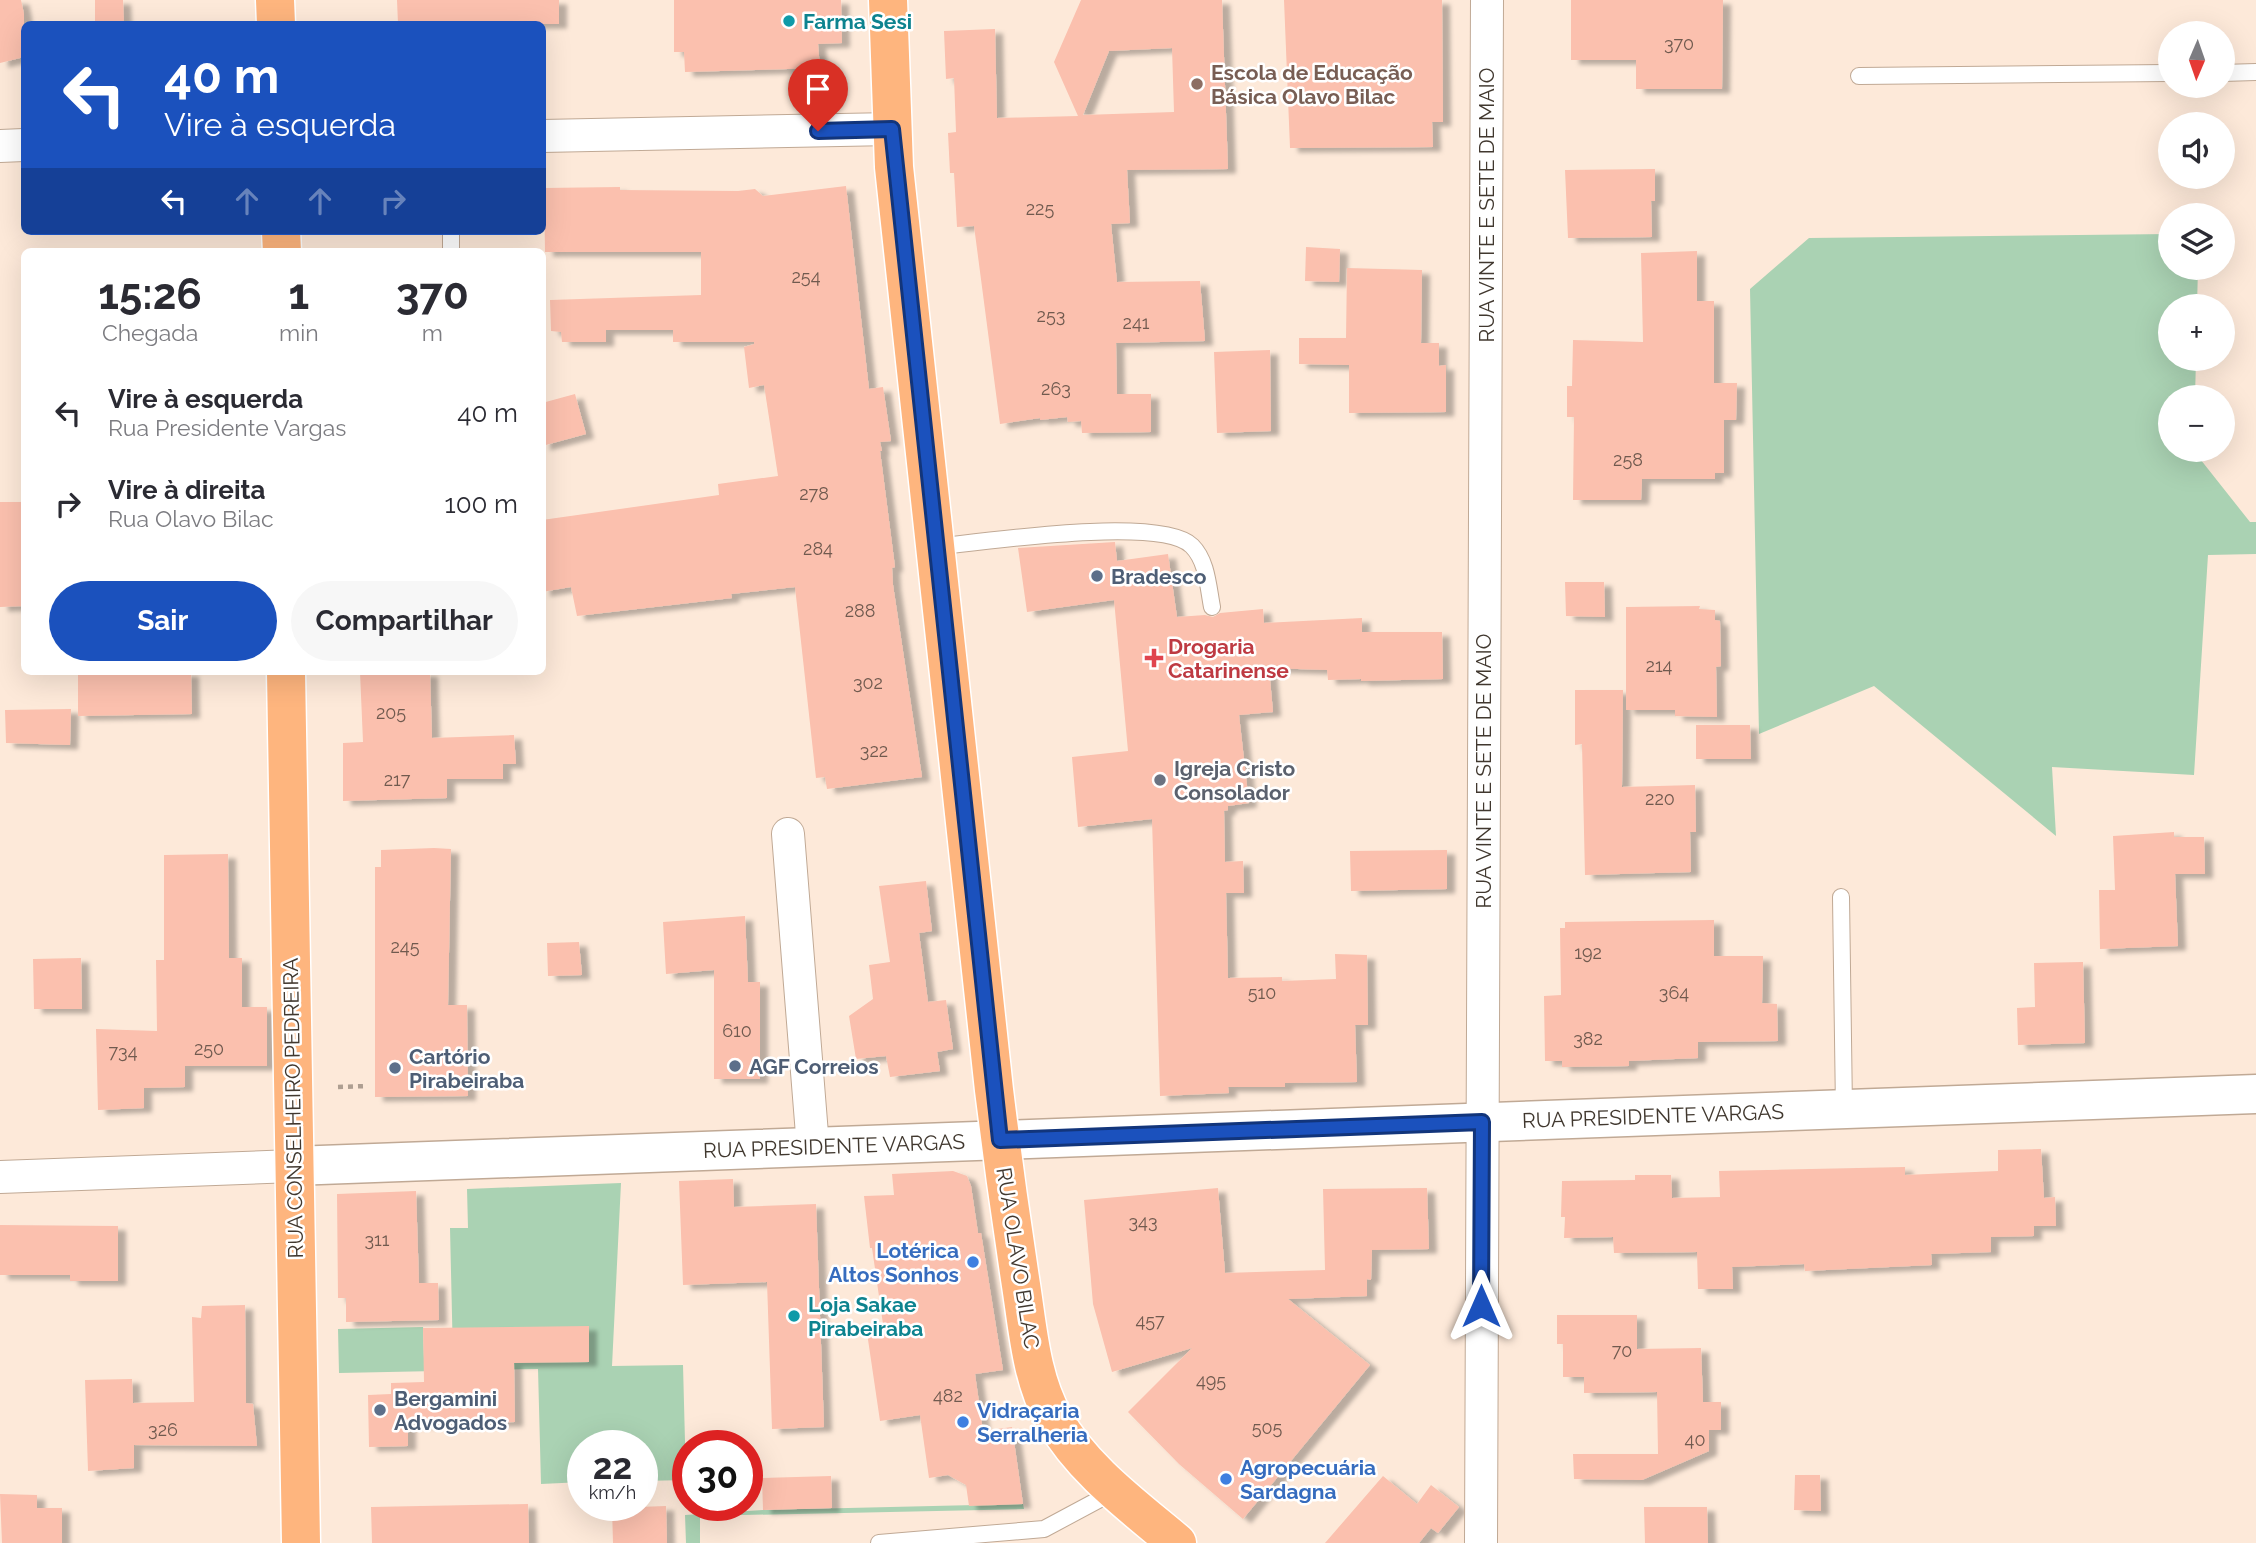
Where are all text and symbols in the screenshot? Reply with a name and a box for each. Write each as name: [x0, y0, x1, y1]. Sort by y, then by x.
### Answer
place label: Farma Sesi: [803, 9, 912, 34]
marker: Farma Sesi: [781, 13, 797, 29]
north arrow: [2158, 21, 2235, 98]
map controls: [2158, 21, 2235, 462]
house number: 370: [1664, 33, 1694, 54]
text: 40 m: [164, 47, 279, 104]
icon: left: [49, 49, 140, 140]
pin: [788, 59, 848, 131]
place label: Escola de Educação Básica Olavo Bilac: [1211, 60, 1413, 109]
street label: RUA VINTE E SETE DE MAIO: [1474, 67, 1499, 343]
icon: arrive: [799, 70, 837, 108]
marker: Escola de Educação Básica Olavo Bilac: [1189, 76, 1205, 92]
text: Vire à esquerda: [164, 106, 396, 143]
button: sound: [2158, 112, 2235, 189]
icon: left: [155, 182, 193, 220]
icon: ahead: [228, 182, 266, 220]
icon: ahead: [301, 182, 339, 220]
icon: right: [374, 182, 412, 220]
house number: 225: [1026, 198, 1054, 219]
button: layers: [2158, 203, 2235, 280]
house number: 254: [791, 266, 821, 287]
text: 15:26: [98, 270, 202, 319]
text: 1: [289, 270, 309, 319]
text: 370: [396, 270, 469, 319]
button: +: [2158, 294, 2235, 371]
house number: 253: [1037, 305, 1065, 326]
house number: 241: [1123, 312, 1150, 333]
text: Chegada: [102, 319, 198, 346]
text: min: [279, 319, 319, 346]
text: m: [422, 319, 443, 346]
house number: 263: [1041, 378, 1071, 399]
text: Vire à esquerda: [108, 384, 303, 414]
button: −: [2158, 385, 2235, 462]
icon: left: [49, 394, 87, 432]
text: 40 m: [457, 398, 518, 428]
text: Rua Presidente Vargas: [108, 414, 346, 441]
house number: 258: [1613, 449, 1643, 470]
text: Vire à direita: [108, 475, 265, 505]
house number: 278: [799, 483, 829, 504]
icon: right: [49, 485, 87, 523]
text: 100 m: [445, 489, 518, 519]
text: Rua Olavo Bilac: [108, 505, 274, 532]
house number: 284: [803, 538, 833, 559]
place label: Bradesco: [1111, 564, 1207, 589]
marker: Bradesco: [1089, 568, 1105, 584]
button: Sair: [49, 581, 277, 661]
button: Compartilhar: [291, 581, 518, 661]
house number: 288: [845, 600, 875, 621]
street label: RUA VINTE E SETE DE MAIO: [1471, 633, 1496, 909]
place label: Drogaria Catarinense: [1168, 634, 1289, 683]
marker: Drogaria Catarinense: [1146, 650, 1162, 666]
house number: 214: [1646, 655, 1673, 676]
house number: 302: [853, 672, 883, 693]
house number: 205: [376, 702, 406, 723]
house number: 322: [860, 740, 888, 761]
place label: Igreja Cristo Consolador: [1174, 756, 1295, 805]
house number: 217: [384, 769, 411, 790]
marker: Igreja Cristo Consolador: [1152, 772, 1168, 788]
house number: 220: [1645, 788, 1675, 809]
house number: 245: [390, 936, 420, 957]
house number: 192: [1574, 942, 1602, 963]
street label: RUA CONSELHEIRO PEDREIRA: [278, 958, 308, 1258]
house number: 510: [1248, 982, 1276, 1003]
house number: 364: [1659, 982, 1689, 1003]
house number: 610: [722, 1020, 752, 1041]
house number: 382: [1573, 1028, 1603, 1049]
house number: 250: [194, 1038, 224, 1059]
house number: 734: [108, 1041, 138, 1062]
place label: Cartório Pirabeiraba: [409, 1044, 524, 1093]
place label: AGF Correios: [749, 1054, 879, 1079]
marker: AGF Correios: [727, 1058, 743, 1074]
marker: Cartório Pirabeiraba: [387, 1060, 403, 1076]
street label: RUA PRESIDENTE VARGAS: [1522, 1099, 1785, 1133]
street label: RUA PRESIDENTE VARGAS: [703, 1129, 966, 1163]
street label: RUA OLAVO BILAC: [991, 1166, 1045, 1350]
house number: 343: [1128, 1211, 1158, 1232]
house number: 311: [364, 1229, 390, 1250]
place label: Lotérica Altos Sonhos: [828, 1238, 959, 1287]
marker: Lotérica Altos Sonhos: [965, 1254, 981, 1270]
position arrow: [1444, 1269, 1518, 1343]
place label: Loja Sakae Pirabeiraba: [808, 1292, 923, 1341]
marker: Loja Sakae Pirabeiraba: [786, 1308, 802, 1324]
house number: 457: [1135, 1310, 1165, 1331]
house number: 70: [1612, 1340, 1632, 1361]
house number: 495: [1196, 1370, 1226, 1391]
house number: 482: [933, 1385, 963, 1406]
place label: Bergamini Advogados: [394, 1386, 507, 1435]
place label: Vidraçaria Serralheria: [977, 1398, 1088, 1447]
marker: Bergamini Advogados: [372, 1402, 388, 1418]
marker: Vidraçaria Serralheria: [955, 1414, 971, 1430]
house number: 505: [1252, 1417, 1283, 1438]
house number: 326: [148, 1419, 178, 1440]
house number: 40: [1685, 1429, 1705, 1450]
speed limit sign: 30: [672, 1430, 763, 1521]
text: 22: [593, 1446, 632, 1487]
place label: Agropecuária Sardagna: [1240, 1455, 1376, 1504]
marker: Agropecuária Sardagna: [1218, 1471, 1234, 1487]
text: km/h: [589, 1482, 636, 1503]

